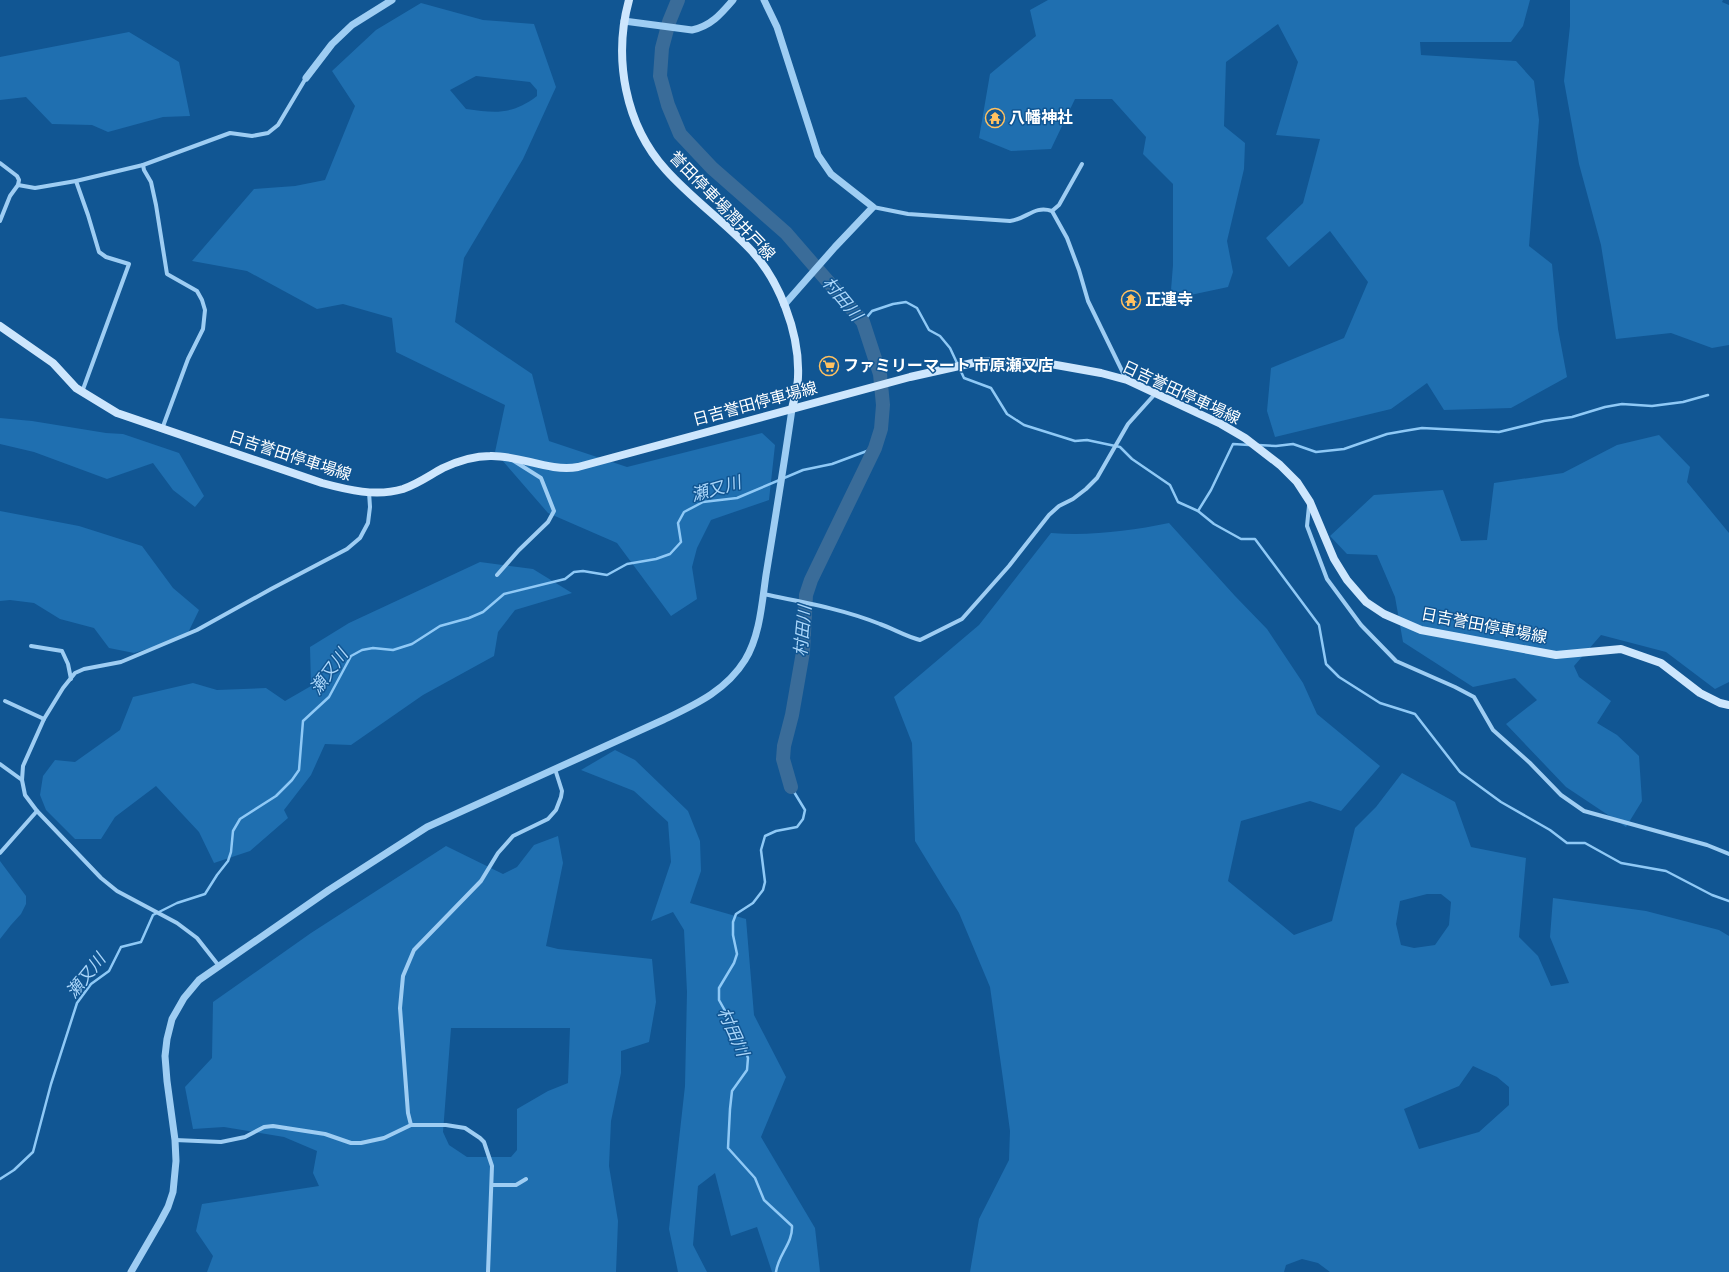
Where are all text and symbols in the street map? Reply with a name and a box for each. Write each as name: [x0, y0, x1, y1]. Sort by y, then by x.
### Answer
temple icon: 八幡神社: [984, 107, 1006, 129]
place label: 八幡神社: [1009, 108, 1073, 126]
street label: 誉田停車場潤井戸線: [666, 148, 778, 263]
water label: 村田川: [819, 273, 867, 326]
temple icon: 正連寺: [1120, 289, 1142, 311]
place label: 正連寺: [1145, 291, 1193, 308]
supermarket icon: ファミリーマート 市原瀬又店: [818, 355, 840, 377]
place label: ファミリーマート 市原瀬又店: [843, 357, 1053, 374]
street label: 日吉誉田停車場線: [1120, 358, 1243, 427]
street label: 日吉誉田停車場線: [691, 379, 819, 428]
street label: 日吉誉田停車場線: [227, 428, 354, 483]
water label: 瀬又川: [689, 472, 745, 504]
water label: 村田川: [791, 603, 814, 657]
street label: 日吉誉田停車場線: [1420, 605, 1549, 646]
water label: 瀬又川: [306, 644, 352, 698]
water label: 瀬又川: [63, 949, 110, 1001]
water label: 村田川: [715, 1005, 753, 1061]

